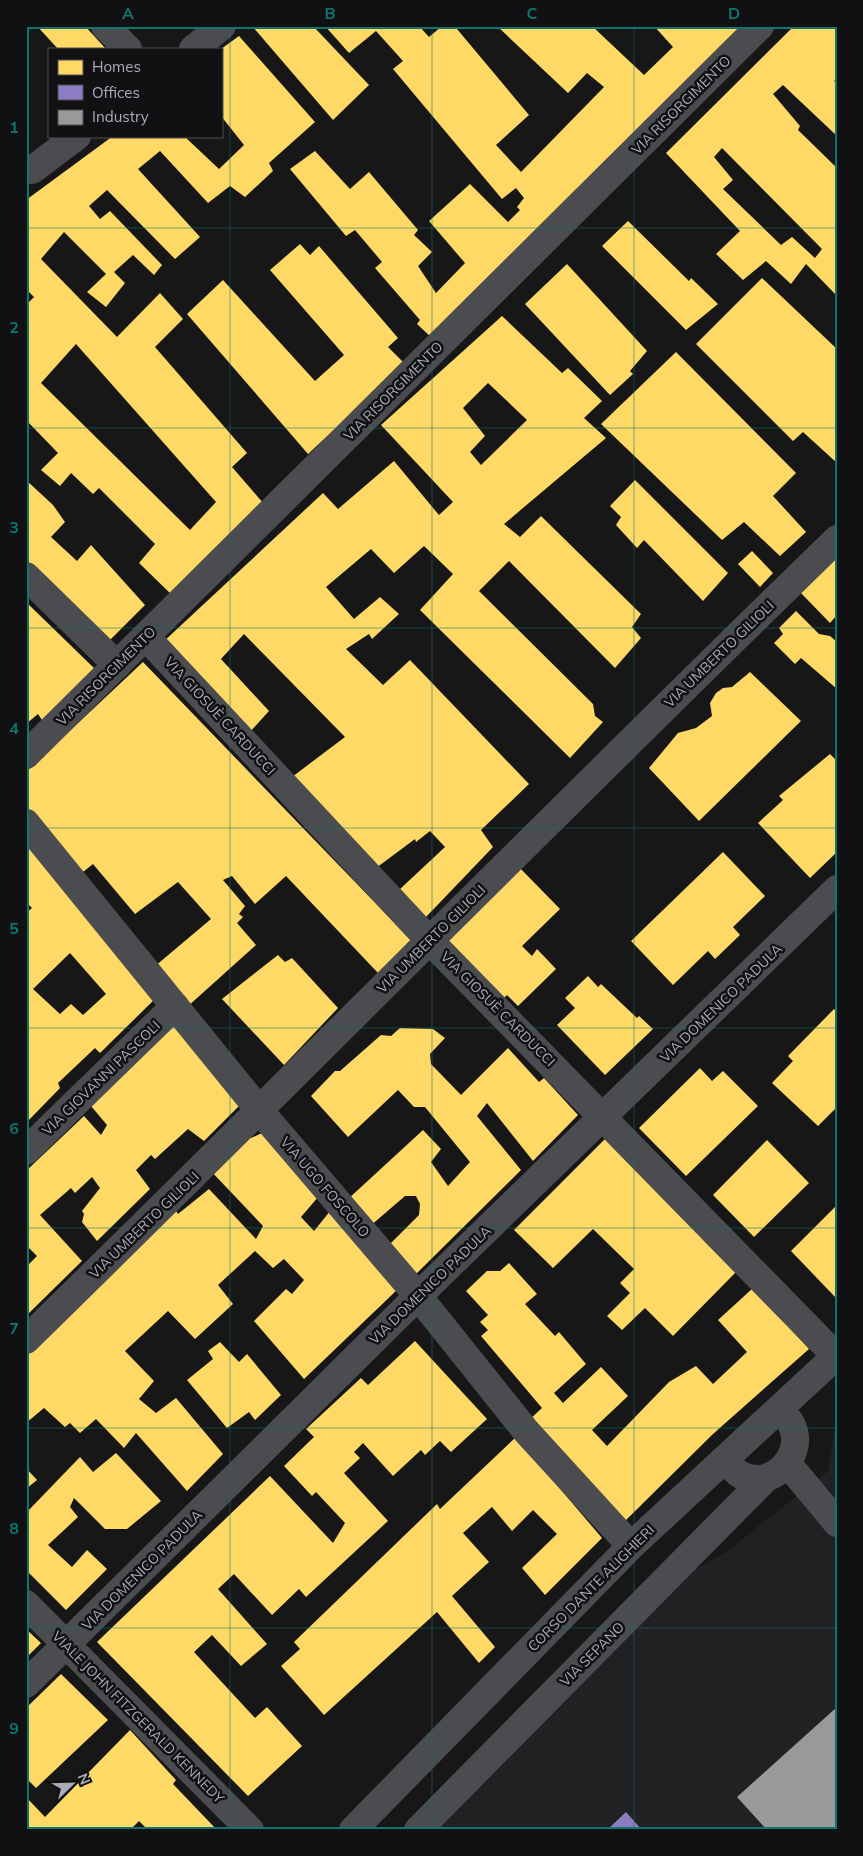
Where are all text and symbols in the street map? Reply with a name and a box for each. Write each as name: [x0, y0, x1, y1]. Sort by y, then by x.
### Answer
text: A: [122, 3, 134, 23]
text: B: [324, 3, 336, 23]
text: C: [527, 3, 538, 23]
text: D: [728, 3, 740, 23]
legend: [48, 48, 222, 138]
street label: VIA RISORGIMENTO: [628, 52, 734, 158]
text: Homes: [92, 57, 141, 76]
text: Offices: [92, 83, 140, 102]
text: Industry: [92, 107, 149, 126]
text: 1: [9, 117, 19, 137]
text: 2: [9, 317, 19, 337]
street label: VIA RISORGIMENTO: [340, 338, 446, 444]
text: 3: [9, 517, 19, 537]
street label: VIA UMBERTO GILIOLI: [660, 597, 778, 711]
street label: VIA RISORGIMENTO: [53, 623, 159, 729]
street label: VIA GIOSUÈ CARDUCCI: [160, 653, 280, 779]
text: 4: [9, 718, 19, 738]
street label: VIA UMBERTO GILIOLI: [373, 881, 489, 997]
text: 5: [9, 918, 19, 938]
street label: VIA DOMENICO PADULA: [656, 939, 787, 1066]
street label: VIA GIOSUÈ CARDUCCI: [437, 948, 559, 1070]
street label: VIA GIOVANNI PASCOLI: [38, 1017, 164, 1139]
text: 6: [9, 1118, 19, 1138]
street label: VIA UGO FOSCOLO: [276, 1133, 374, 1241]
street label: VIA UMBERTO GILIOLI: [85, 1168, 203, 1282]
street label: VIA DOMENICO PADULA: [365, 1221, 496, 1348]
text: 7: [9, 1318, 19, 1338]
street label: VIA DOMENICO PADULA: [78, 1505, 207, 1634]
text: 8: [9, 1518, 19, 1538]
street label: CORSO DANTE ALIGHIERI: [524, 1521, 658, 1655]
street label: VIA SEPANO: [556, 1618, 628, 1690]
street label: VIALE JOHN FITZGERALD KENNEDY: [49, 1628, 227, 1806]
text: 9: [9, 1718, 19, 1738]
north arrow: [48, 1758, 98, 1808]

